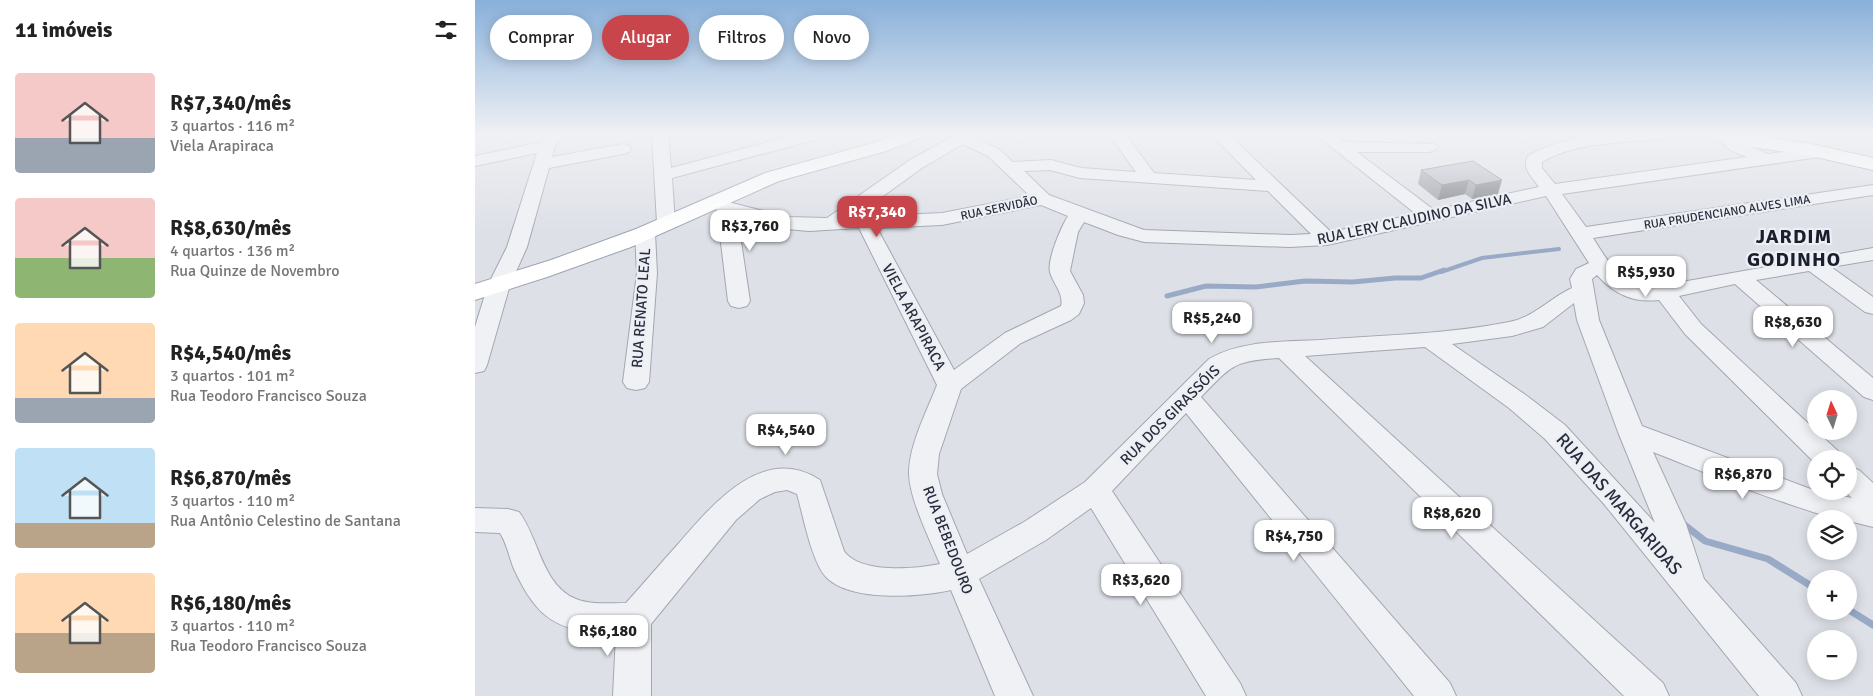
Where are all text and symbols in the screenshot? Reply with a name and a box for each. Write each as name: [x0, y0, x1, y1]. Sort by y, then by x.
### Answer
chip: Comprar: [490, 15, 592, 60]
chip: Alugar: [602, 15, 689, 60]
chip: Filtros: [699, 15, 784, 60]
chip: Novo: [794, 15, 869, 60]
icon: filters: [432, 16, 460, 44]
text: 11 imóveis: [15, 17, 112, 43]
text: R$7,340/mês: [170, 90, 291, 116]
icon: home: [55, 93, 115, 153]
text: 3 quartos · 116 m²: [170, 116, 295, 136]
text: Viela Arapiraca: [170, 136, 274, 156]
street label: RUA LERY CLAUDINO DA SILVA: [1315, 190, 1513, 248]
street label: RUA PRUDENCIANO ALVES LIMA: [1643, 192, 1812, 233]
street label: RUA SERVIDÃO: [959, 193, 1039, 224]
pin: R$7,340: [831, 196, 923, 238]
text: R$7,340: [848, 202, 906, 222]
pin: R$3,760: [704, 210, 796, 252]
text: R$8,630/mês: [170, 215, 291, 241]
text: R$3,760: [721, 216, 779, 236]
icon: home: [55, 218, 115, 278]
district label: JARDIM GODINHO: [1747, 224, 1841, 272]
text: 4 quartos · 136 m²: [170, 241, 295, 261]
street label: RUA RENATO LEAL: [628, 247, 654, 369]
pin: R$5,930: [1600, 256, 1692, 298]
text: Rua Quinze de Novembro: [170, 261, 339, 281]
street label: VIELA ARAPIRACA: [878, 261, 950, 373]
text: R$5,930: [1617, 262, 1675, 282]
pin: R$5,240: [1166, 302, 1258, 344]
pin: R$8,630: [1747, 306, 1839, 348]
text: R$5,240: [1183, 308, 1241, 328]
text: R$8,630: [1764, 312, 1822, 332]
text: R$4,540/mês: [170, 340, 291, 366]
icon: home: [55, 343, 115, 403]
street label: RUA DOS GIRASSÓIS: [1116, 361, 1224, 469]
text: 3 quartos · 101 m²: [170, 366, 295, 386]
text: Rua Teodoro Francisco Souza: [170, 386, 367, 406]
north arrow: [1807, 390, 1857, 440]
map controls: [1807, 390, 1857, 680]
pin: R$4,540: [740, 414, 832, 456]
text: R$4,540: [757, 420, 815, 440]
street label: RUA DAS MARGARIDAS: [1551, 429, 1687, 579]
button: locate: [1807, 450, 1857, 500]
pin: R$6,870: [1697, 458, 1789, 500]
text: R$6,870: [1714, 464, 1772, 484]
text: R$6,870/mês: [170, 465, 291, 491]
icon: home: [55, 468, 115, 528]
street label: RUA BEBEDOURO: [919, 483, 977, 597]
text: 3 quartos · 110 m²: [170, 491, 295, 511]
pin: R$8,620: [1406, 496, 1498, 539]
text: R$8,620: [1423, 503, 1481, 523]
button: layers: [1807, 510, 1857, 560]
text: Rua Antônio Celestino de Santana: [170, 511, 401, 531]
pin: R$4,750: [1248, 520, 1340, 562]
text: R$4,750: [1265, 526, 1323, 546]
pin: R$3,620: [1095, 564, 1187, 606]
text: R$3,620: [1112, 570, 1170, 590]
button: +: [1807, 570, 1857, 620]
text: R$6,180/mês: [170, 590, 291, 616]
icon: home: [55, 593, 115, 653]
pin: R$6,180: [562, 614, 654, 657]
text: 3 quartos · 110 m²: [170, 616, 295, 636]
text: R$6,180: [579, 621, 637, 641]
button: −: [1807, 630, 1857, 680]
text: Rua Teodoro Francisco Souza: [170, 636, 367, 656]

